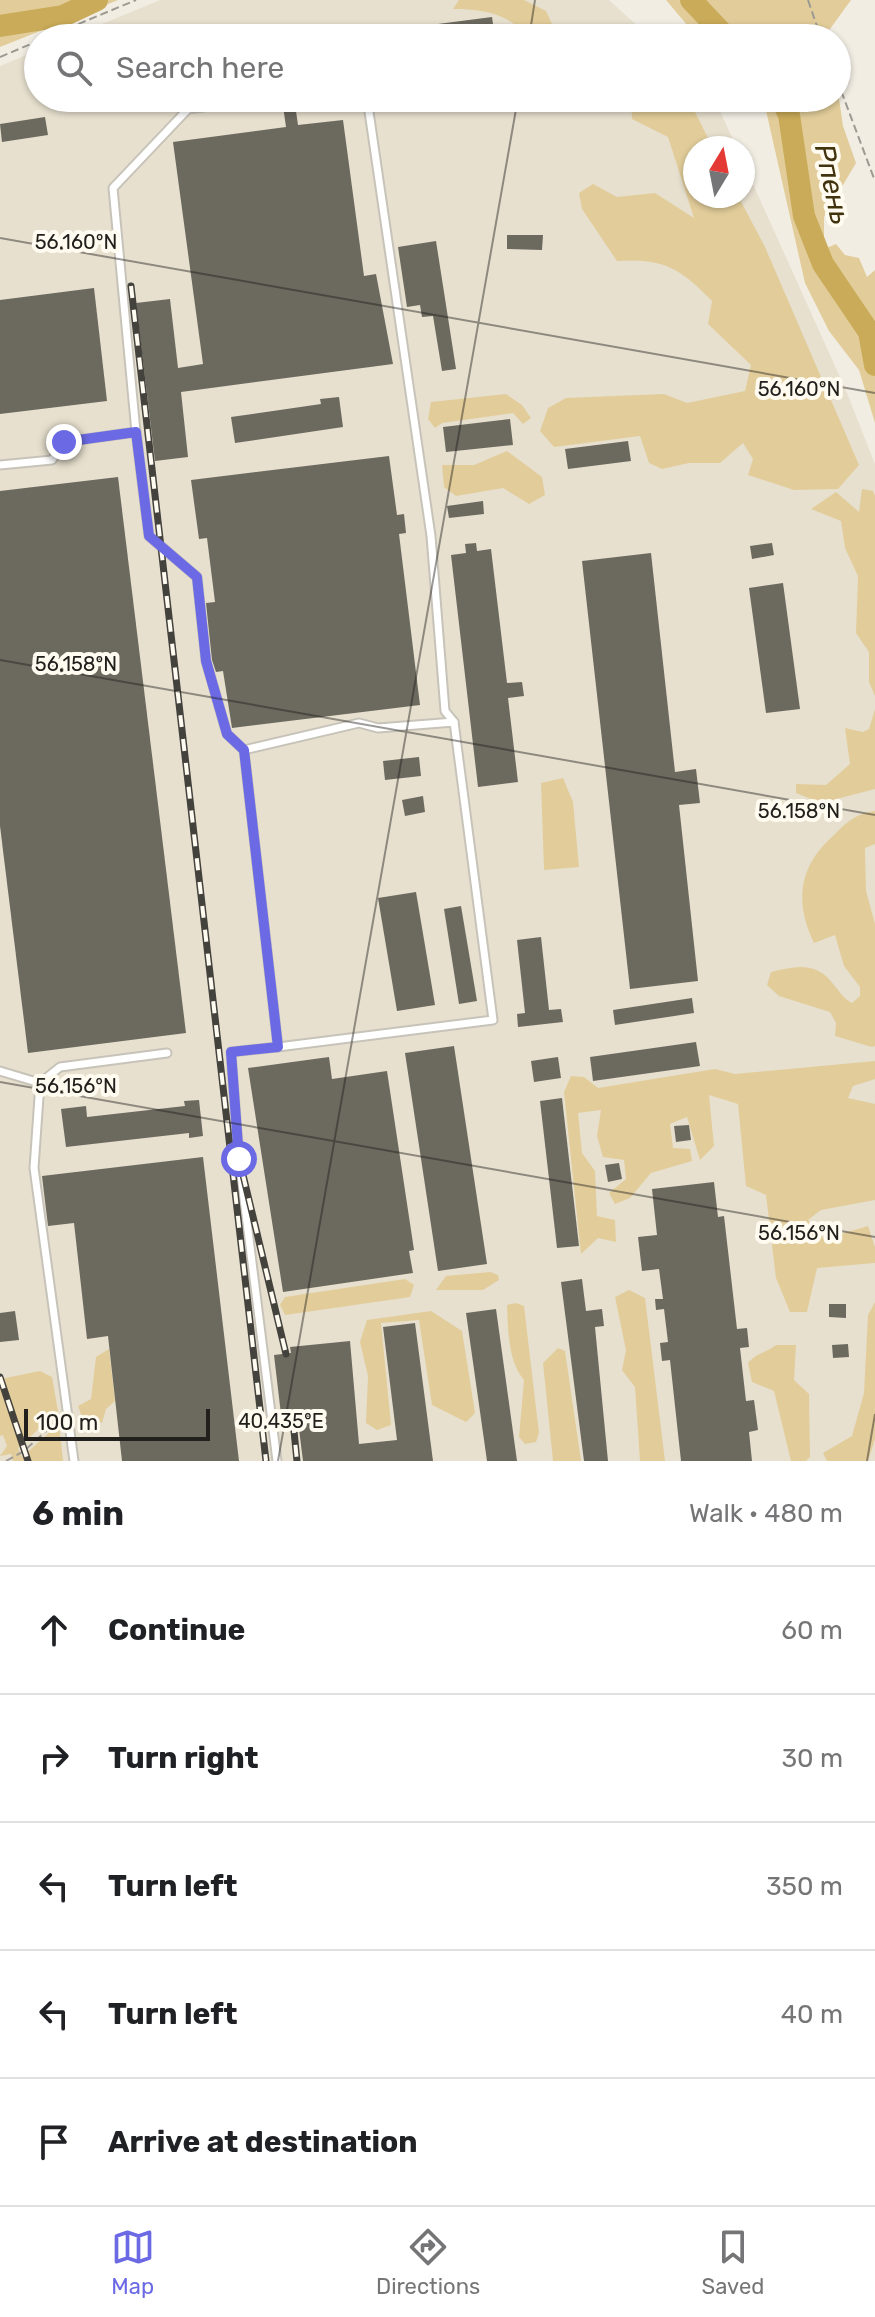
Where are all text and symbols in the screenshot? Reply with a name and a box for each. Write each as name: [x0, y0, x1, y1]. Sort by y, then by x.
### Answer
search box: [24, 24, 851, 112]
icon: search: [52, 46, 96, 90]
text: Search here: [116, 50, 284, 86]
north arrow: [683, 136, 755, 208]
water label: Рпень: [808, 141, 857, 227]
text: 56.160°N: [35, 230, 117, 254]
text: 56.160°N: [758, 377, 840, 401]
route end: [46, 424, 82, 460]
text: 56.158°N: [35, 652, 117, 676]
text: 56.158°N: [758, 799, 840, 823]
text: 56.156°N: [35, 1074, 117, 1098]
route start: [221, 1141, 257, 1177]
text: 56.156°N: [758, 1221, 840, 1245]
scale bar: [24, 1405, 210, 1441]
text: 100 m: [36, 1409, 98, 1436]
text: 40.435°E: [238, 1409, 324, 1433]
text: 6 min: [32, 1493, 124, 1534]
text: Walk · 480 m: [689, 1498, 843, 1529]
icon: ahead: [32, 1608, 76, 1652]
text: Continue: [108, 1612, 245, 1648]
text: 60 m: [781, 1615, 843, 1646]
icon: right: [32, 1736, 76, 1780]
text: Turn right: [108, 1740, 259, 1776]
text: 30 m: [781, 1743, 843, 1774]
icon: left: [32, 1864, 76, 1908]
text: Turn left: [108, 1868, 238, 1904]
text: 350 m: [766, 1871, 843, 1902]
icon: left: [32, 1992, 76, 2036]
text: Turn left: [108, 1996, 238, 2032]
text: 40 m: [781, 1999, 843, 2030]
icon: arrive: [32, 2120, 76, 2164]
text: Arrive at destination: [108, 2124, 418, 2160]
tab: Map: [111, 2225, 155, 2300]
tab: Directions: [376, 2225, 480, 2300]
tab: Saved: [702, 2225, 764, 2300]

